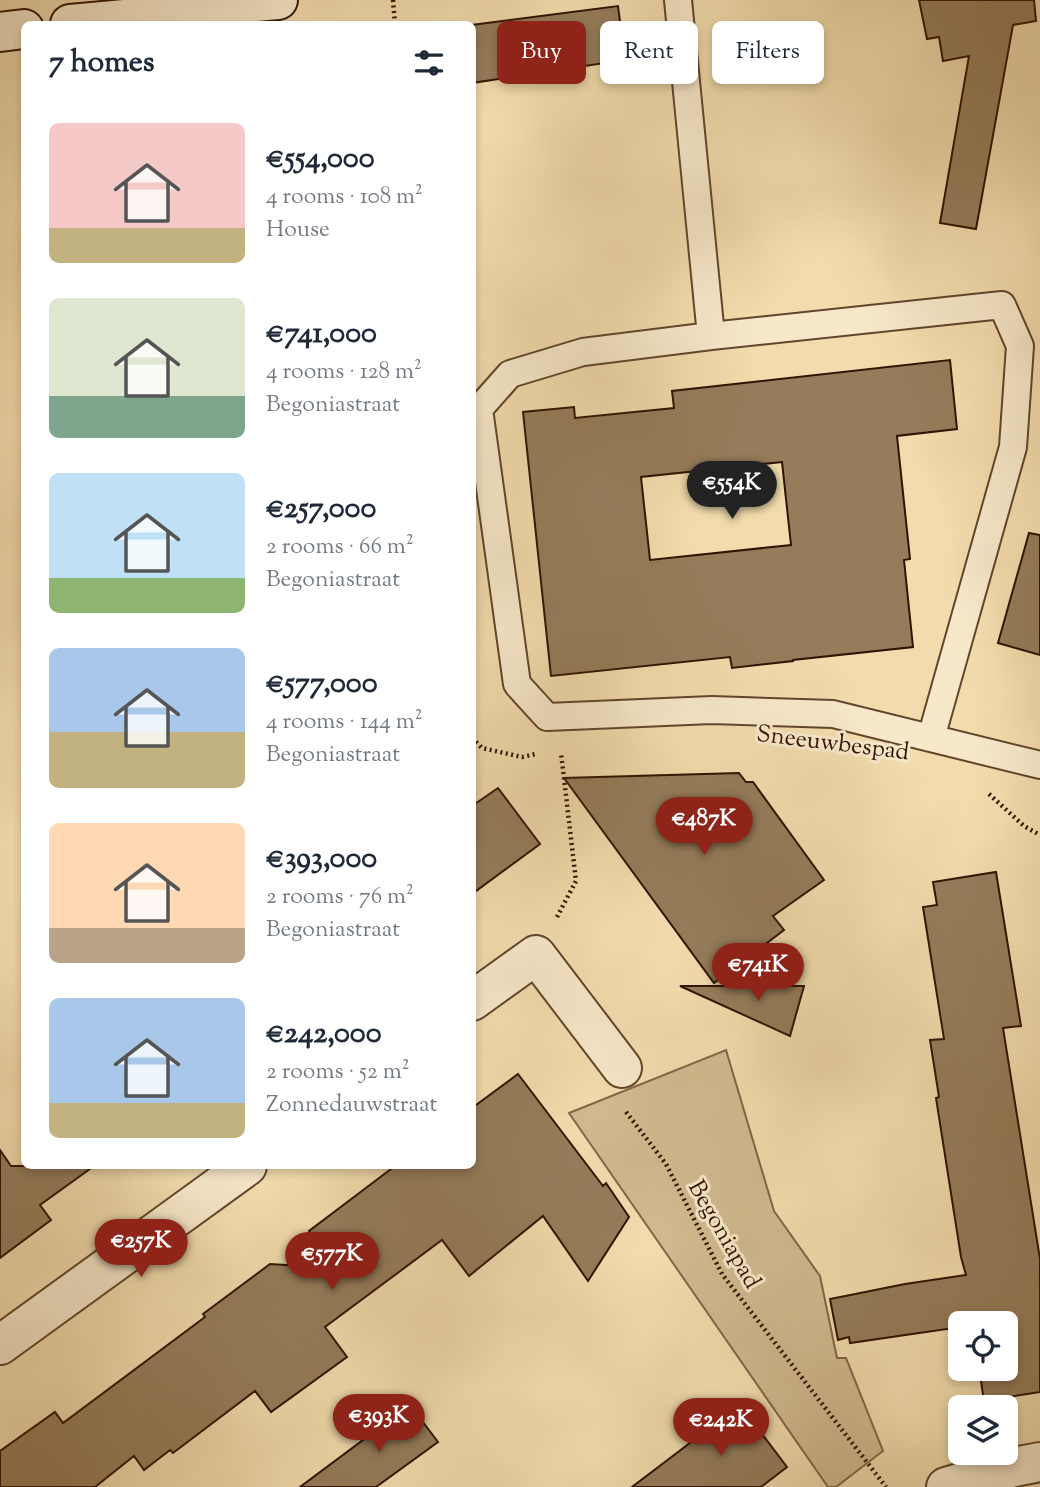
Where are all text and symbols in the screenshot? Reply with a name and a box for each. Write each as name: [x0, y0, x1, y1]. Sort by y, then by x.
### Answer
chip: Buy: [497, 21, 586, 84]
chip: Rent: [600, 21, 698, 84]
chip: Filters: [712, 21, 824, 84]
text: 7 homes: [49, 42, 154, 85]
icon: filters: [410, 44, 448, 82]
text: €554,000: [266, 138, 375, 181]
icon: home: [105, 151, 189, 235]
text: 4 rooms · 108 m²: [266, 181, 423, 214]
text: House: [266, 214, 330, 247]
text: €741,000: [266, 313, 377, 356]
icon: home: [105, 326, 189, 410]
text: 4 rooms · 128 m²: [266, 356, 422, 389]
text: Begoniastraat: [266, 389, 400, 422]
pin: €554K: [683, 462, 781, 521]
text: €554K: [703, 467, 761, 500]
text: €257,000: [266, 488, 376, 531]
icon: home: [105, 501, 189, 585]
text: 2 rooms · 66 m²: [266, 531, 414, 564]
text: Begoniastraat: [266, 564, 400, 597]
text: €577,000: [266, 663, 378, 706]
icon: home: [105, 676, 189, 760]
text: 4 rooms · 144 m²: [266, 706, 423, 739]
street label: Sneeuwbespad: [754, 718, 911, 770]
text: Begoniastraat: [266, 739, 400, 772]
pin: €487K: [655, 798, 753, 857]
text: €487K: [672, 803, 736, 836]
text: €393,000: [266, 838, 377, 881]
icon: home: [105, 851, 189, 935]
text: 2 rooms · 76 m²: [266, 881, 414, 914]
text: Begoniastraat: [266, 914, 400, 947]
pin: €741K: [709, 944, 807, 1003]
text: €741K: [728, 949, 788, 982]
text: €242,000: [266, 1013, 382, 1056]
icon: home: [105, 1026, 189, 1110]
text: 2 rooms · 52 m²: [266, 1056, 409, 1089]
text: Zonnedauwstraat: [266, 1089, 437, 1122]
street label: Begoniapad: [678, 1174, 768, 1296]
pin: €257K: [92, 1220, 190, 1279]
text: €257K: [111, 1225, 171, 1258]
pin: €577K: [283, 1232, 381, 1292]
text: €577K: [301, 1238, 363, 1271]
map controls: [948, 1311, 1018, 1465]
button: locate: [948, 1311, 1018, 1381]
pin: €393K: [330, 1394, 428, 1454]
button: layers: [948, 1395, 1018, 1465]
pin: €242K: [672, 1398, 770, 1458]
text: €393K: [349, 1400, 409, 1433]
text: €242K: [689, 1404, 753, 1437]

